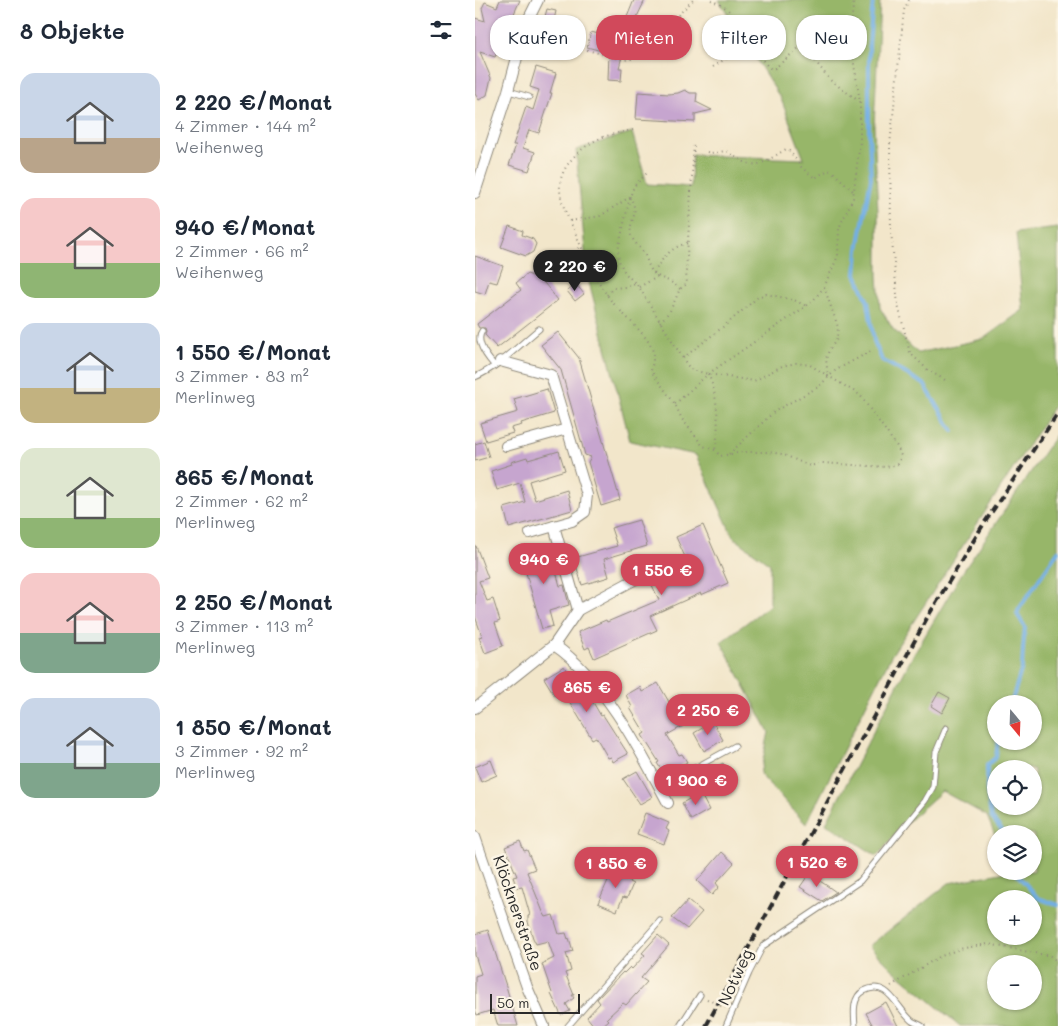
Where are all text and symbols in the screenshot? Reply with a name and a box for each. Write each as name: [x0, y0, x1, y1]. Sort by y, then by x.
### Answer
chip: Kaufen: [490, 15, 586, 60]
chip: Mieten: [596, 15, 692, 60]
chip: Filter: [702, 15, 786, 60]
chip: Neu: [796, 15, 867, 60]
icon: filters: [427, 16, 455, 44]
text: 8 Objekte: [20, 17, 125, 44]
text: 2 220 €/Monat: [175, 88, 332, 115]
icon: home: [60, 93, 120, 153]
text: 4 Zimmer · 144 m²: [175, 115, 316, 136]
text: Weihenweg: [175, 136, 263, 157]
text: 940 €/Monat: [175, 213, 315, 240]
icon: home: [60, 218, 120, 278]
text: 2 Zimmer · 66 m²: [175, 240, 309, 261]
pin: 2 220 €: [529, 250, 621, 292]
text: 2 220 €: [544, 255, 606, 276]
text: Weihenweg: [175, 261, 263, 282]
text: 1 550 €/Monat: [175, 338, 331, 365]
icon: home: [60, 343, 120, 403]
text: 3 Zimmer · 83 m²: [175, 365, 309, 386]
text: Merlinweg: [175, 386, 255, 407]
text: 865 €/Monat: [175, 463, 314, 490]
icon: home: [60, 468, 120, 528]
text: 2 Zimmer · 62 m²: [175, 490, 308, 511]
text: Merlinweg: [175, 511, 255, 532]
pin: 940 €: [509, 542, 579, 585]
text: 940 €: [520, 548, 568, 569]
pin: 1 550 €: [616, 554, 708, 596]
text: 1 550 €: [632, 559, 692, 580]
text: 2 250 €/Monat: [175, 588, 333, 615]
icon: home: [60, 593, 120, 653]
text: 3 Zimmer · 113 m²: [175, 615, 313, 636]
text: Merlinweg: [175, 636, 255, 657]
pin: 865 €: [552, 670, 622, 713]
text: 865 €: [563, 676, 611, 697]
pin: 2 250 €: [662, 694, 754, 736]
north arrow: [987, 695, 1043, 750]
map controls: [987, 695, 1042, 1010]
text: 2 250 €: [677, 699, 739, 720]
text: 1 850 €/Monat: [175, 713, 332, 740]
icon: home: [60, 718, 120, 778]
text: 3 Zimmer · 92 m²: [175, 740, 308, 761]
button: locate: [987, 760, 1042, 815]
text: Merlinweg: [175, 761, 255, 782]
pin: 1 900 €: [650, 764, 742, 806]
text: 1 900 €: [665, 769, 727, 790]
button: layers: [987, 825, 1042, 880]
pin: 1 850 €: [570, 846, 662, 889]
pin: 1 520 €: [771, 846, 863, 888]
text: 1 520 €: [787, 851, 847, 872]
street label: Klöcknerstraße: [489, 852, 548, 973]
text: 1 850 €: [585, 852, 647, 873]
button: +: [987, 890, 1042, 945]
street label: Notweg: [712, 945, 757, 1008]
button: −: [987, 955, 1042, 1010]
scale bar: [490, 991, 580, 1014]
text: 50 m: [497, 993, 529, 1012]

